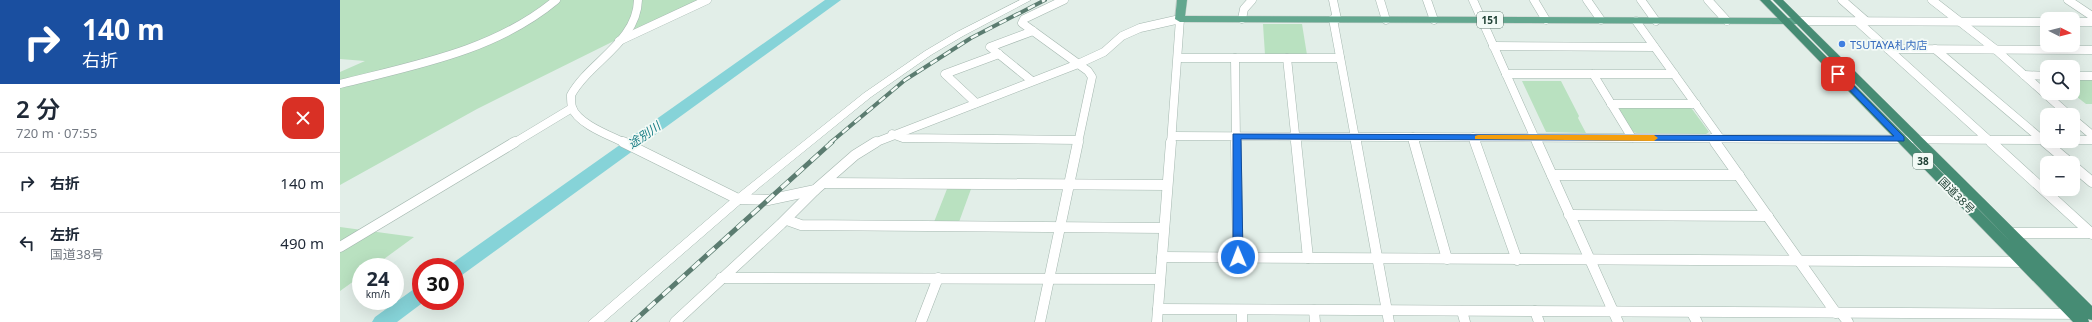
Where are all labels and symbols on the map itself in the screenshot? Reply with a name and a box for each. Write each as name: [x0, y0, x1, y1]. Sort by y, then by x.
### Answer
road number: 151: [1477, 12, 1503, 28]
north arrow: [2040, 12, 2080, 52]
place label: TSUTAYA札内店: [1850, 37, 1928, 52]
marker: TSUTAYA札内店: [1837, 39, 1847, 49]
pin: [1821, 57, 1855, 91]
water label: 途別川: [624, 117, 665, 152]
road number: 38: [1913, 153, 1933, 169]
street label: 国道38号: [1936, 174, 1978, 216]
position arrow: [1217, 236, 1259, 278]
speed limit sign: 30: [412, 258, 464, 310]

